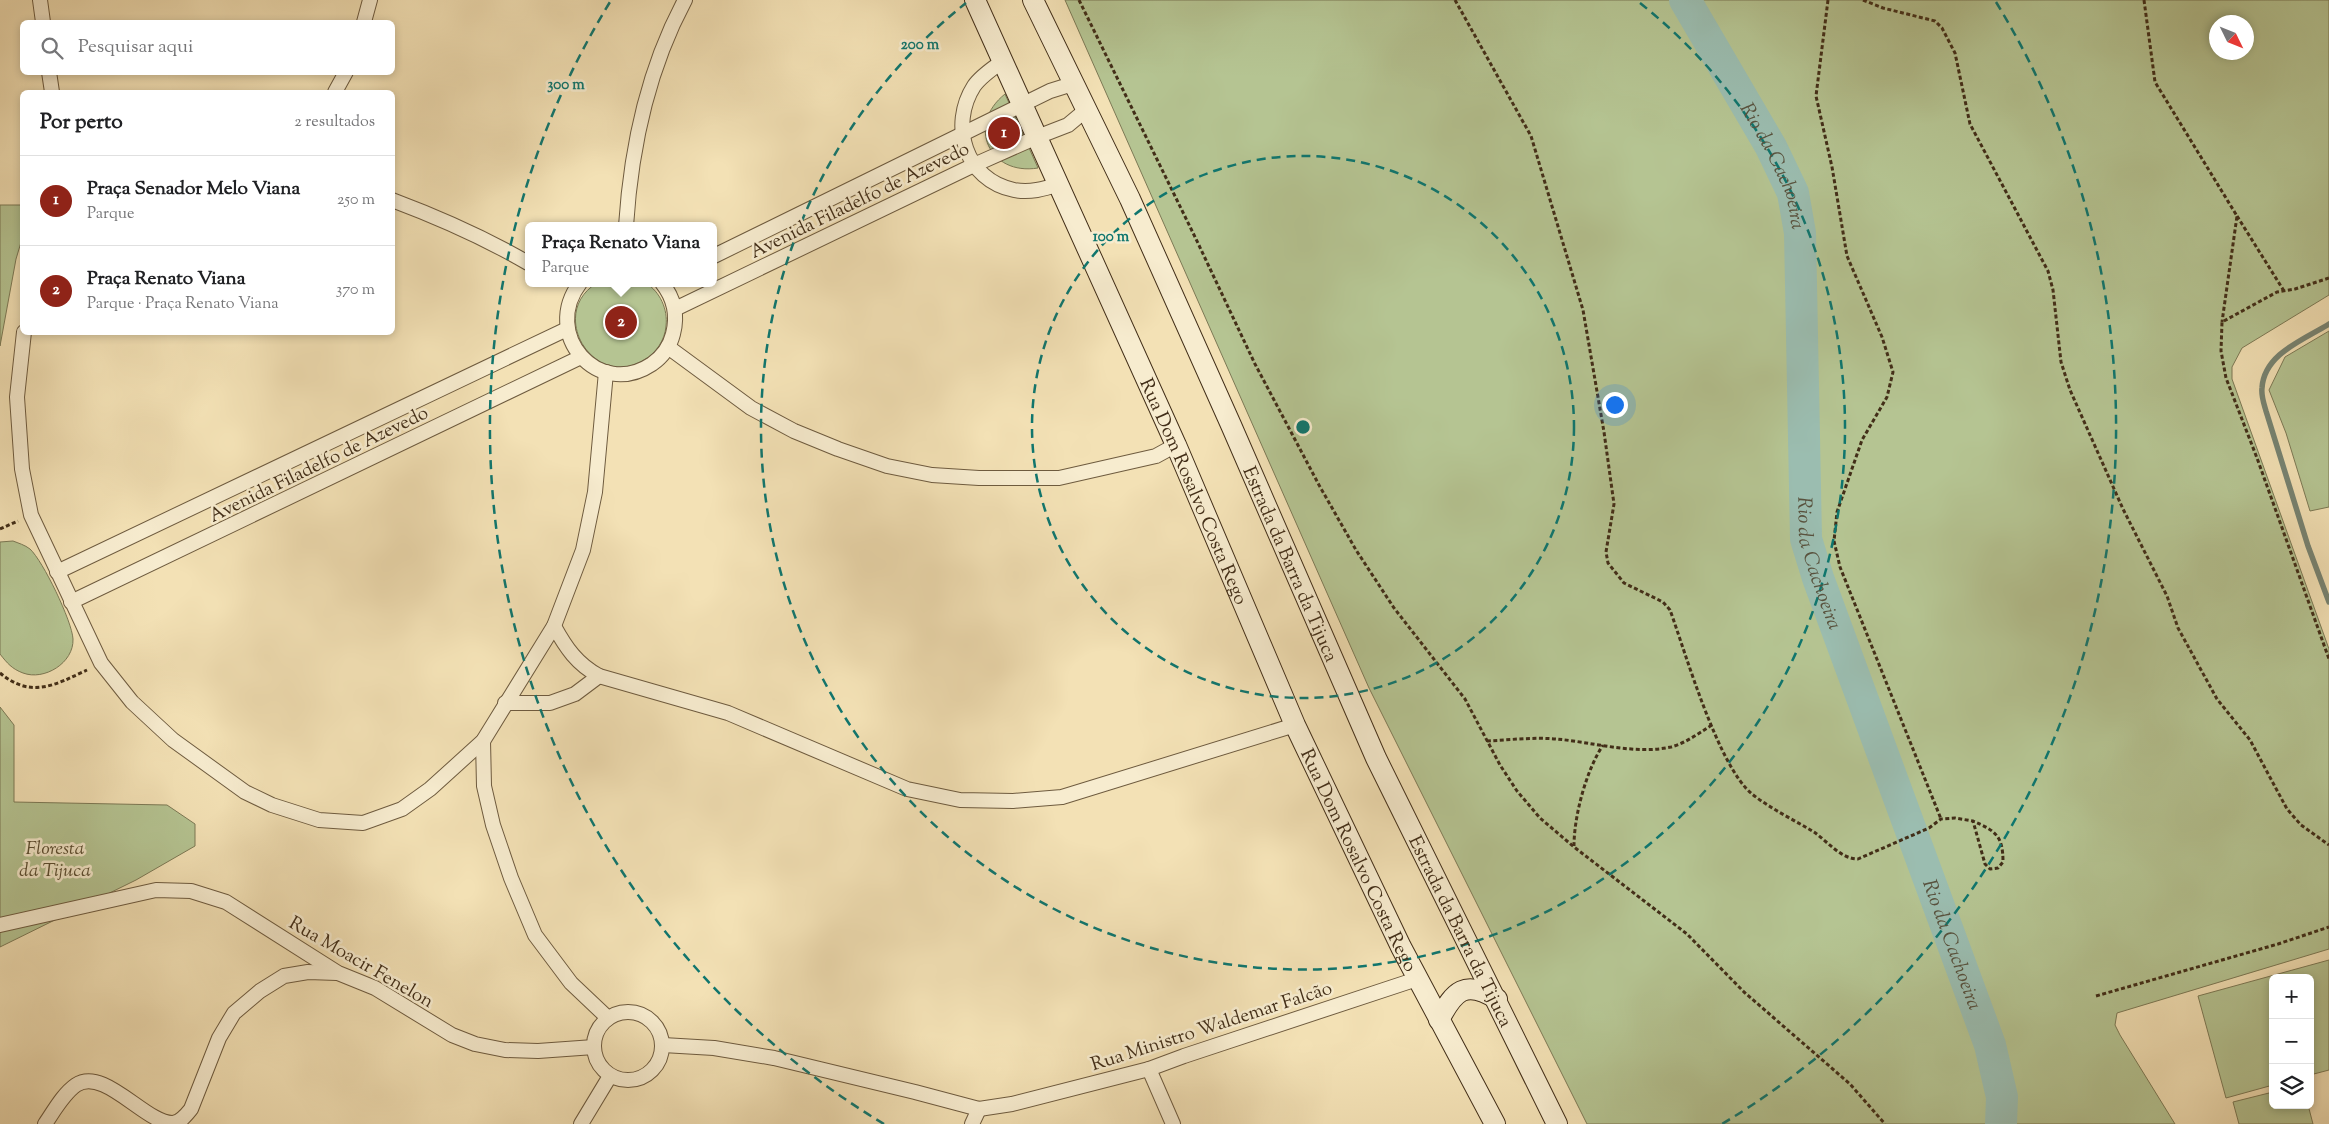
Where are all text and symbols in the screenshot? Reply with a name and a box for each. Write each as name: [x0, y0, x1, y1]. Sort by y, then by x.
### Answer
north arrow: [2209, 15, 2254, 60]
search box: [20, 20, 395, 75]
icon: search: [38, 34, 66, 62]
text: Pesquisar aqui: [78, 34, 193, 61]
text: 200 m: [901, 35, 940, 56]
text: 300 m: [547, 75, 585, 96]
water label: Rio da Cachoeira: [1731, 98, 1811, 232]
text: Por perto: [40, 108, 123, 138]
text: 2 resultados: [294, 111, 375, 134]
pin: 1: [988, 114, 1020, 152]
street label: Avenida Filadelfo de Azevedo: [746, 136, 974, 266]
text: Praça Senador Melo Viana: [87, 176, 300, 203]
text: 1: [53, 189, 59, 212]
text: 250 m: [337, 189, 375, 212]
text: Parque: [87, 203, 134, 226]
popup: [525, 222, 717, 287]
text: 100 m: [1093, 227, 1130, 248]
text: Praça Renato Viana: [542, 230, 700, 257]
text: Parque: [542, 257, 589, 280]
text: Praça Renato Viana: [87, 266, 246, 293]
text: 2: [52, 279, 60, 302]
text: 370 m: [336, 279, 375, 302]
text: Parque · Praça Renato Viana: [87, 293, 279, 316]
pin: 2: [605, 303, 637, 341]
street label: Rua Dom Rosalvo Costa Rego: [1132, 374, 1253, 609]
your location: [1602, 392, 1628, 418]
street label: Avenida Filadelfo de Azevedo: [205, 400, 433, 530]
centre of rings: [1294, 418, 1312, 436]
street label: Estrada da Barra da Tijuca: [1235, 462, 1344, 667]
water label: Rio da Cachoeira: [1788, 496, 1848, 634]
street label: Rua Dom Rosalvo Costa Rego: [1292, 745, 1423, 977]
street label: Estrada da Barra da Tijuca: [1400, 832, 1518, 1033]
park label: Floresta da Tijuca: [19, 836, 91, 885]
water label: Rio da Cachoeira: [1913, 876, 1988, 1014]
street label: Rua Moacir Fenelon: [283, 911, 438, 1016]
map controls: [2269, 974, 2314, 1109]
button: +: [2269, 974, 2314, 1019]
street label: Rua Ministro Waldemar Falcão: [1088, 976, 1336, 1079]
button: −: [2269, 1019, 2314, 1064]
button: layers: [2269, 1064, 2314, 1109]

